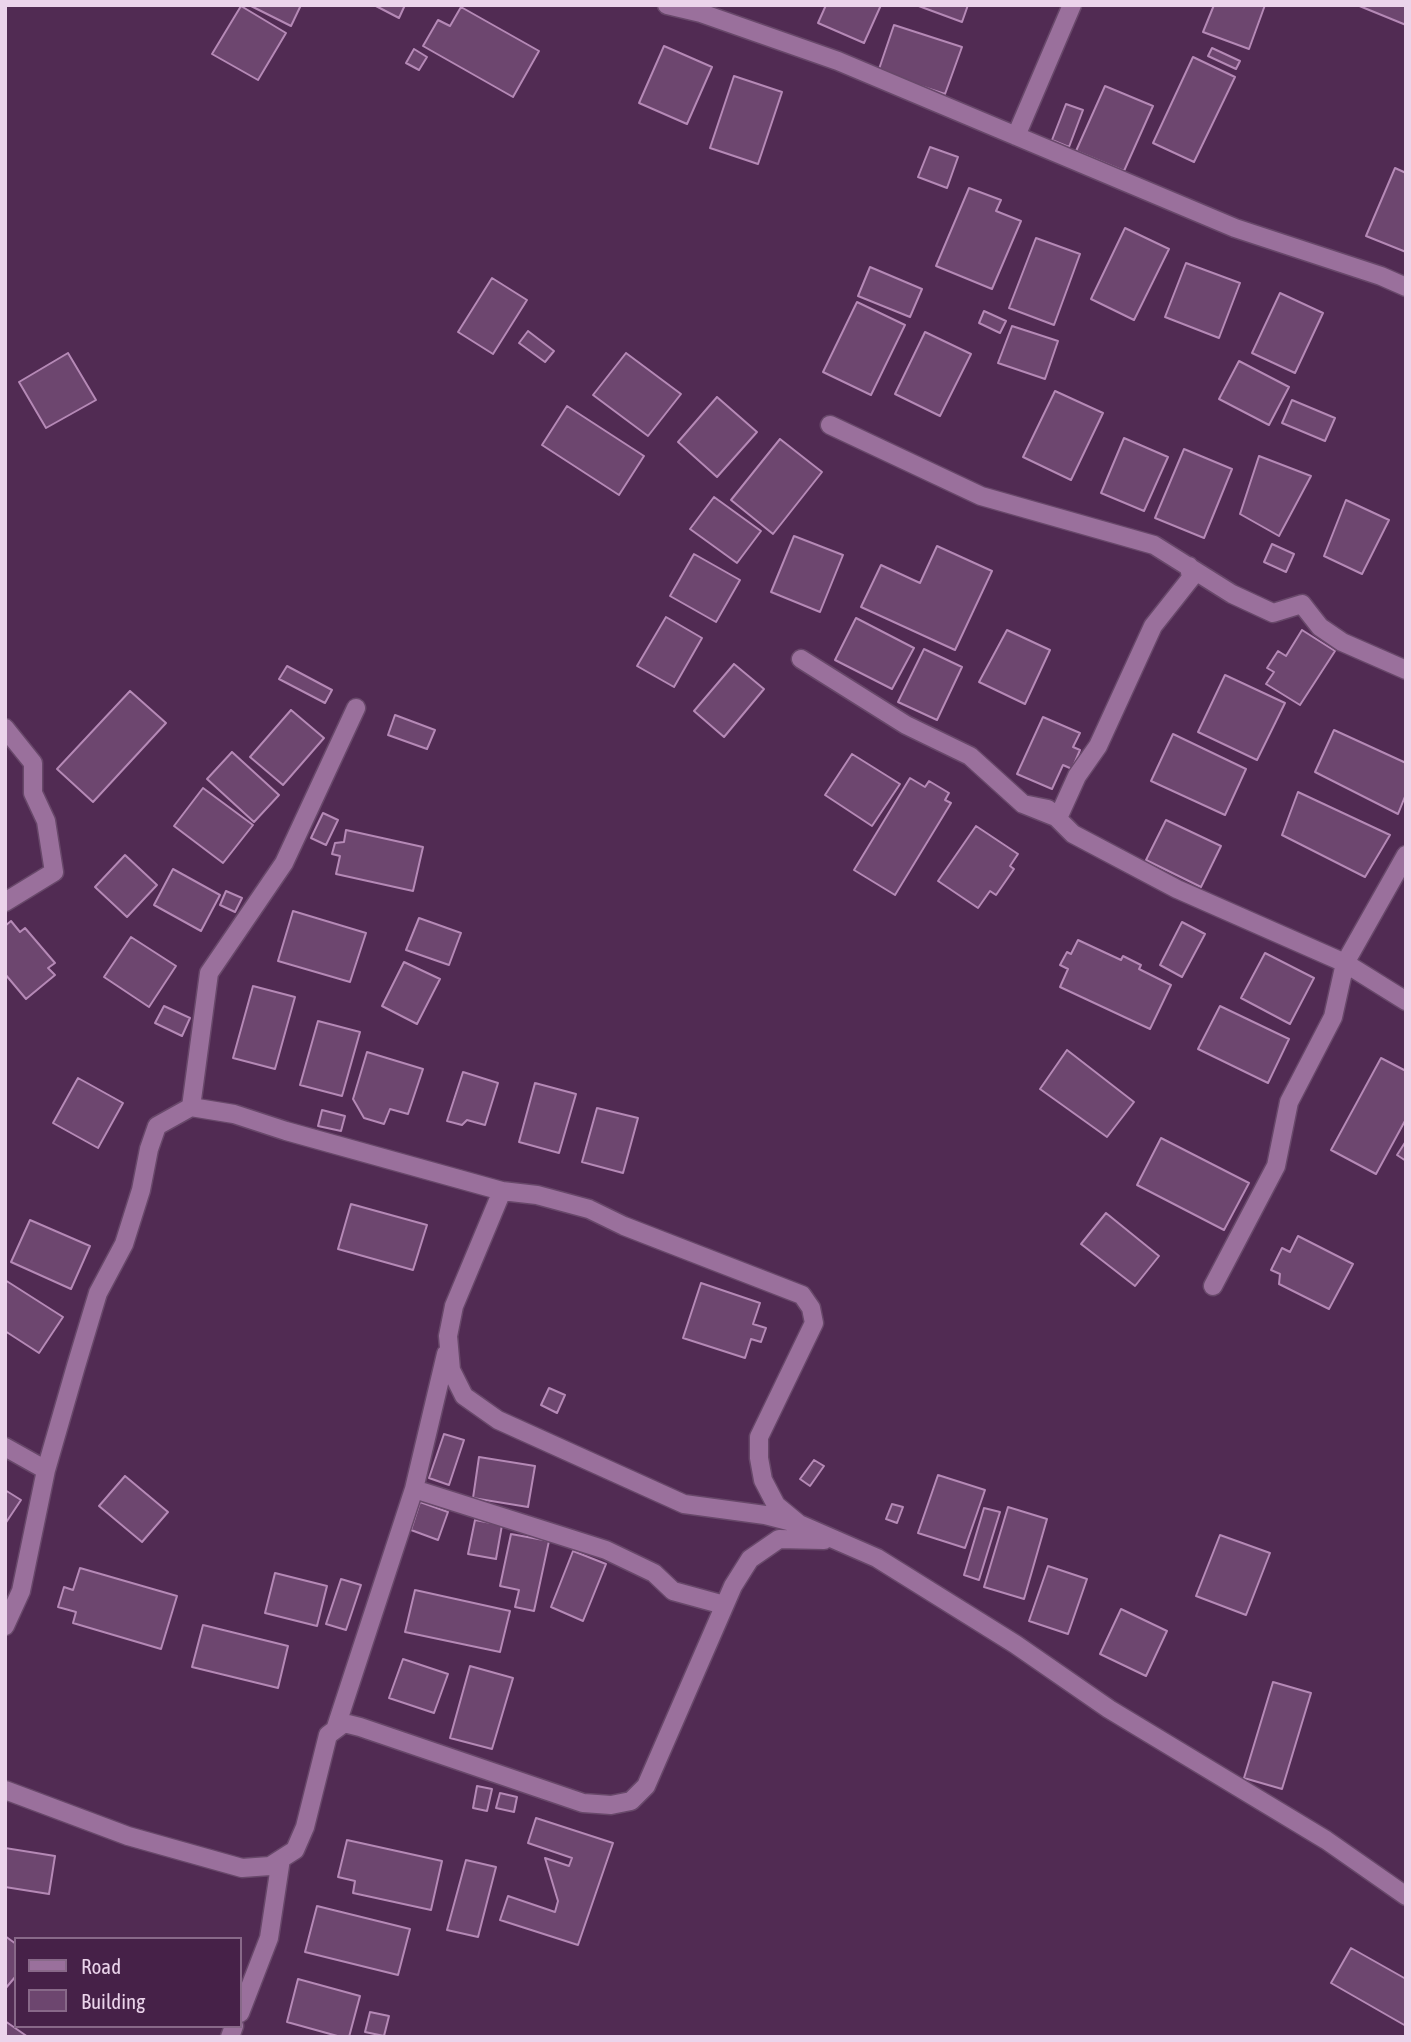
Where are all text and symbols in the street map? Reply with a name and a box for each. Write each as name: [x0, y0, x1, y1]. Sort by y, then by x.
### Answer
legend: [14, 1937, 242, 2028]
text: Road: [81, 1954, 121, 1978]
text: Building: [81, 1989, 145, 2013]

